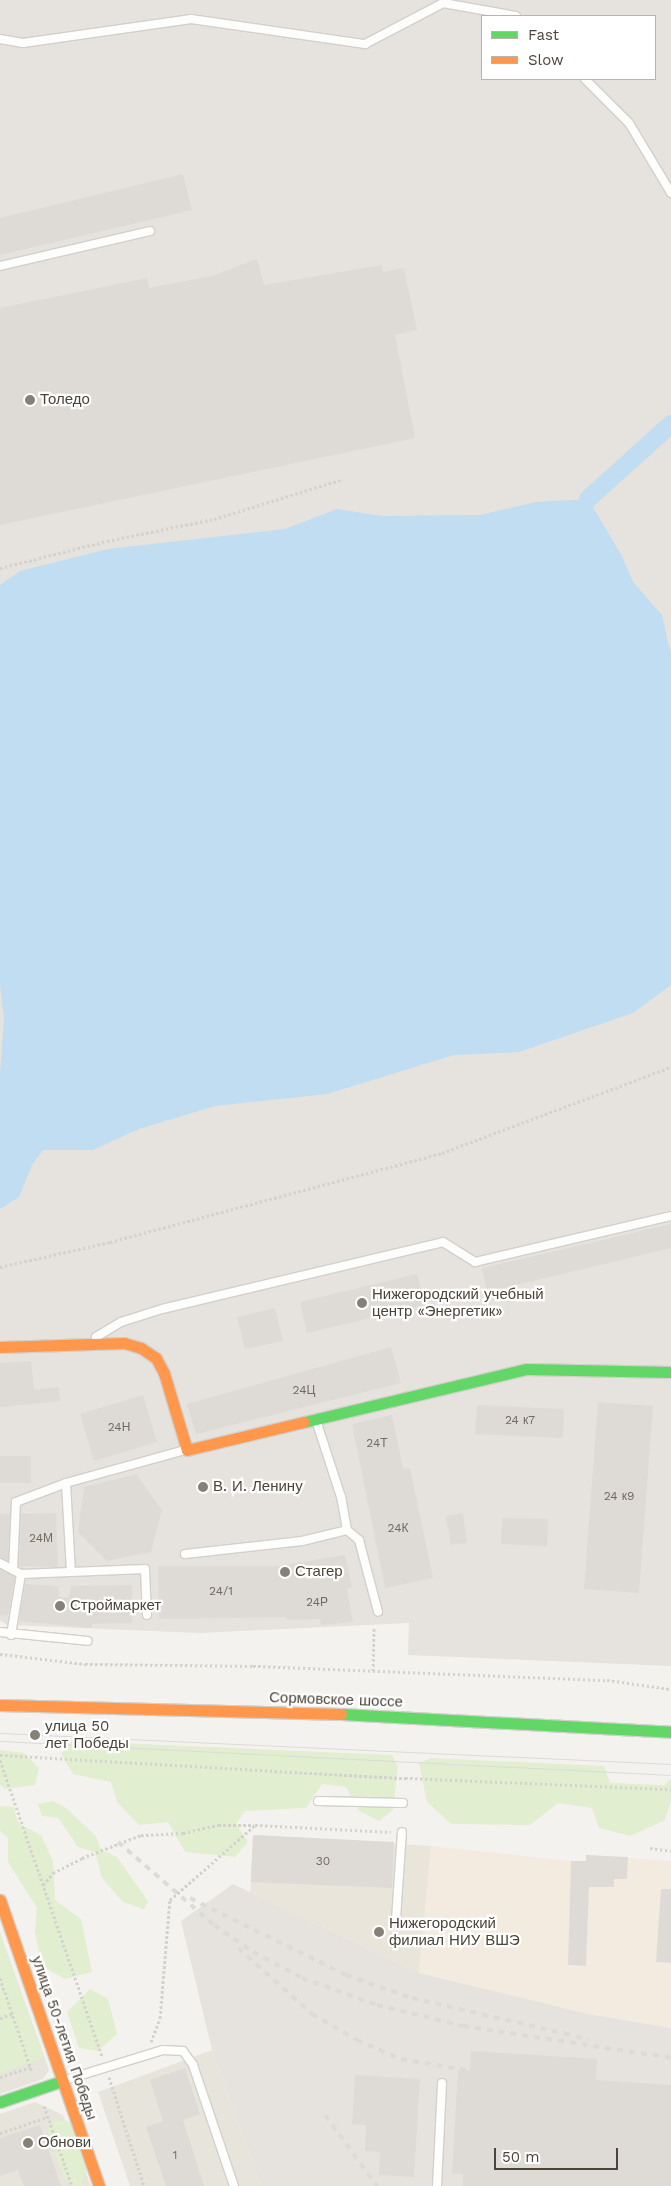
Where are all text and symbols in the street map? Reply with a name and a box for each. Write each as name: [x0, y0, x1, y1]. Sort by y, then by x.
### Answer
legend: [481, 15, 656, 80]
text: Fast: [528, 26, 559, 44]
text: Slow: [528, 51, 564, 69]
place label: Толедо: [40, 391, 90, 409]
marker: Толедо: [24, 394, 36, 406]
place label: Нижегородский учебный центр «Энергетик»: [372, 1285, 544, 1320]
marker: Нижегородский учебный центр «Энергетик»: [356, 1297, 368, 1309]
house number: 24Ц: [293, 1384, 315, 1398]
house number: 24 к7: [505, 1414, 535, 1428]
house number: 24Н: [108, 1421, 130, 1435]
house number: 24Т: [366, 1437, 388, 1451]
place label: В. И. Ленину: [213, 1478, 303, 1496]
marker: В. И. Ленину: [197, 1481, 209, 1493]
house number: 24 к9: [604, 1490, 634, 1504]
house number: 24К: [388, 1522, 408, 1536]
house number: 24М: [29, 1532, 53, 1546]
place label: Стагер: [295, 1563, 343, 1581]
marker: Стагер: [279, 1566, 291, 1578]
house number: 24/1: [209, 1585, 233, 1599]
house number: 24Р: [306, 1596, 328, 1610]
place label: Строймаркет: [70, 1597, 161, 1615]
marker: Строймаркет: [54, 1600, 66, 1612]
street label: Сормовское шоссе: [269, 1689, 403, 1711]
place label: улица 50 лет Победы: [45, 1717, 129, 1752]
marker: улица 50 лет Победы: [29, 1729, 41, 1741]
house number: 30: [316, 1855, 330, 1869]
place label: Нижегородский филиал НИУ ВШЭ: [389, 1914, 520, 1949]
marker: Нижегородский филиал НИУ ВШЭ: [373, 1926, 385, 1938]
street label: улица 50-летия Победы: [27, 1954, 101, 2122]
place label: Обнови: [38, 2134, 91, 2152]
marker: Обнови: [22, 2137, 34, 2149]
scale bar: [496, 2138, 620, 2170]
text: 50 m: [502, 2148, 539, 2166]
house number: 1: [173, 2149, 177, 2163]

